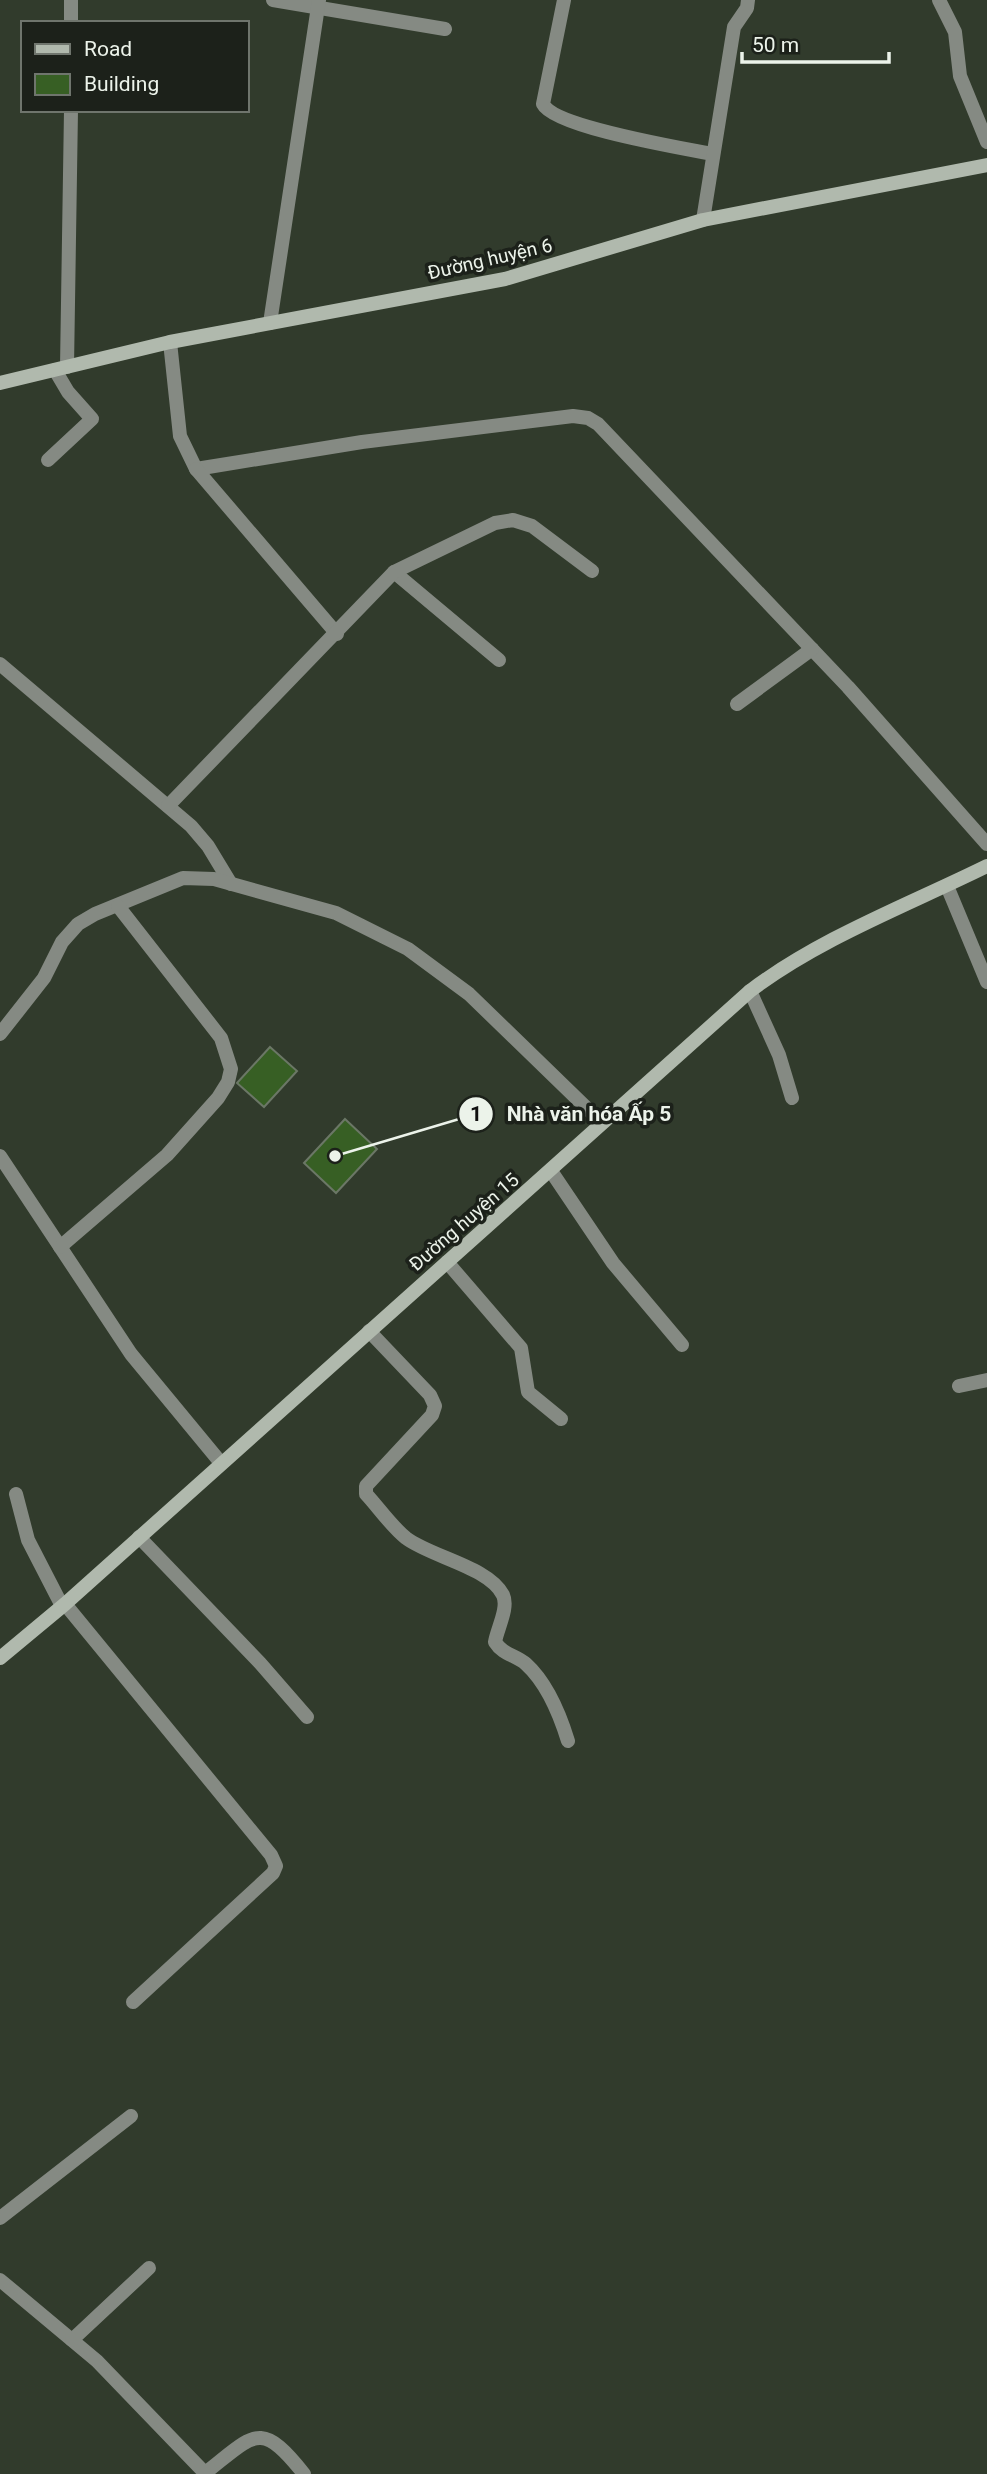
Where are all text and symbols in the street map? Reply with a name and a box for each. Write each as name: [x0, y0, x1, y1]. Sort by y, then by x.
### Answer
legend: [21, 21, 248, 112]
scale bar: [742, 21, 889, 65]
text: 50 m: [752, 33, 799, 57]
text: Road: [84, 37, 132, 61]
text: Building: [84, 72, 159, 96]
street label: Đường huyện 6: [426, 234, 554, 284]
callout: Nhà văn hóa Ấp 5: [458, 1093, 686, 1135]
text: Nhà văn hóa Ấp 5: [507, 1101, 671, 1126]
text: 1: [470, 1102, 482, 1126]
street label: Đường huyện 15: [404, 1168, 524, 1276]

